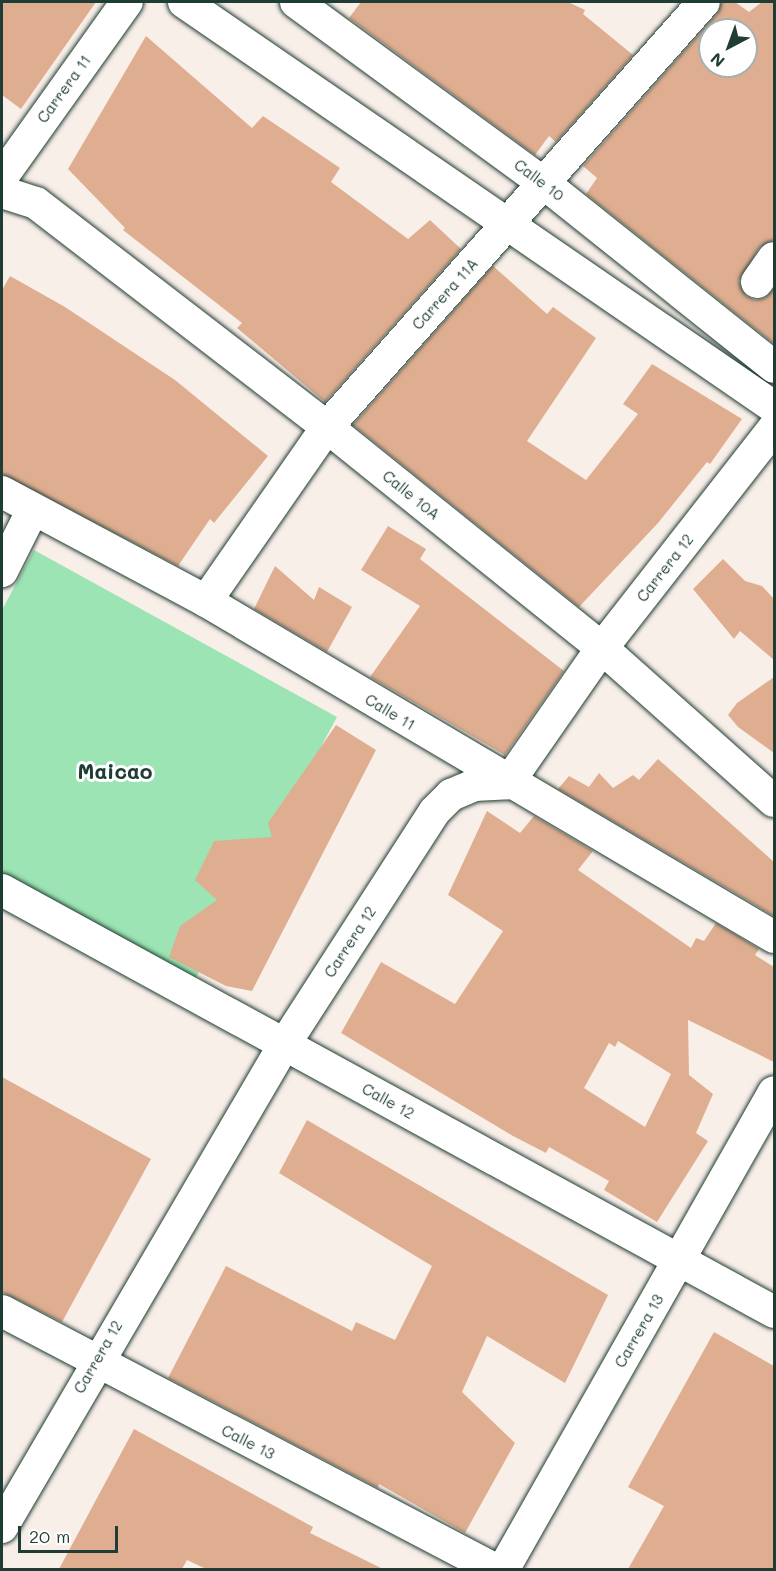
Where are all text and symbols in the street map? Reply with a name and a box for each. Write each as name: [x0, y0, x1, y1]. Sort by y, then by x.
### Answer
north arrow: [698, 18, 758, 78]
text: N: [706, 49, 729, 72]
street label: Carrera 11: [33, 52, 95, 126]
street label: Calle 10: [511, 155, 567, 205]
street label: Carrera 11A: [408, 255, 482, 333]
street label: Calle 10A: [379, 467, 443, 523]
street label: Carrera 12: [633, 530, 697, 606]
street label: Calle 11: [362, 690, 418, 734]
district label: Maicao: [77, 758, 153, 784]
street label: Carrera 12: [320, 903, 380, 981]
street label: Calle 12: [359, 1079, 417, 1123]
street label: Carrera 13: [611, 1291, 667, 1371]
street label: Carrera 12: [70, 1317, 126, 1397]
street label: Calle 13: [218, 1421, 278, 1463]
scale bar: [21, 1514, 122, 1552]
text: 20 m: [29, 1524, 70, 1548]

